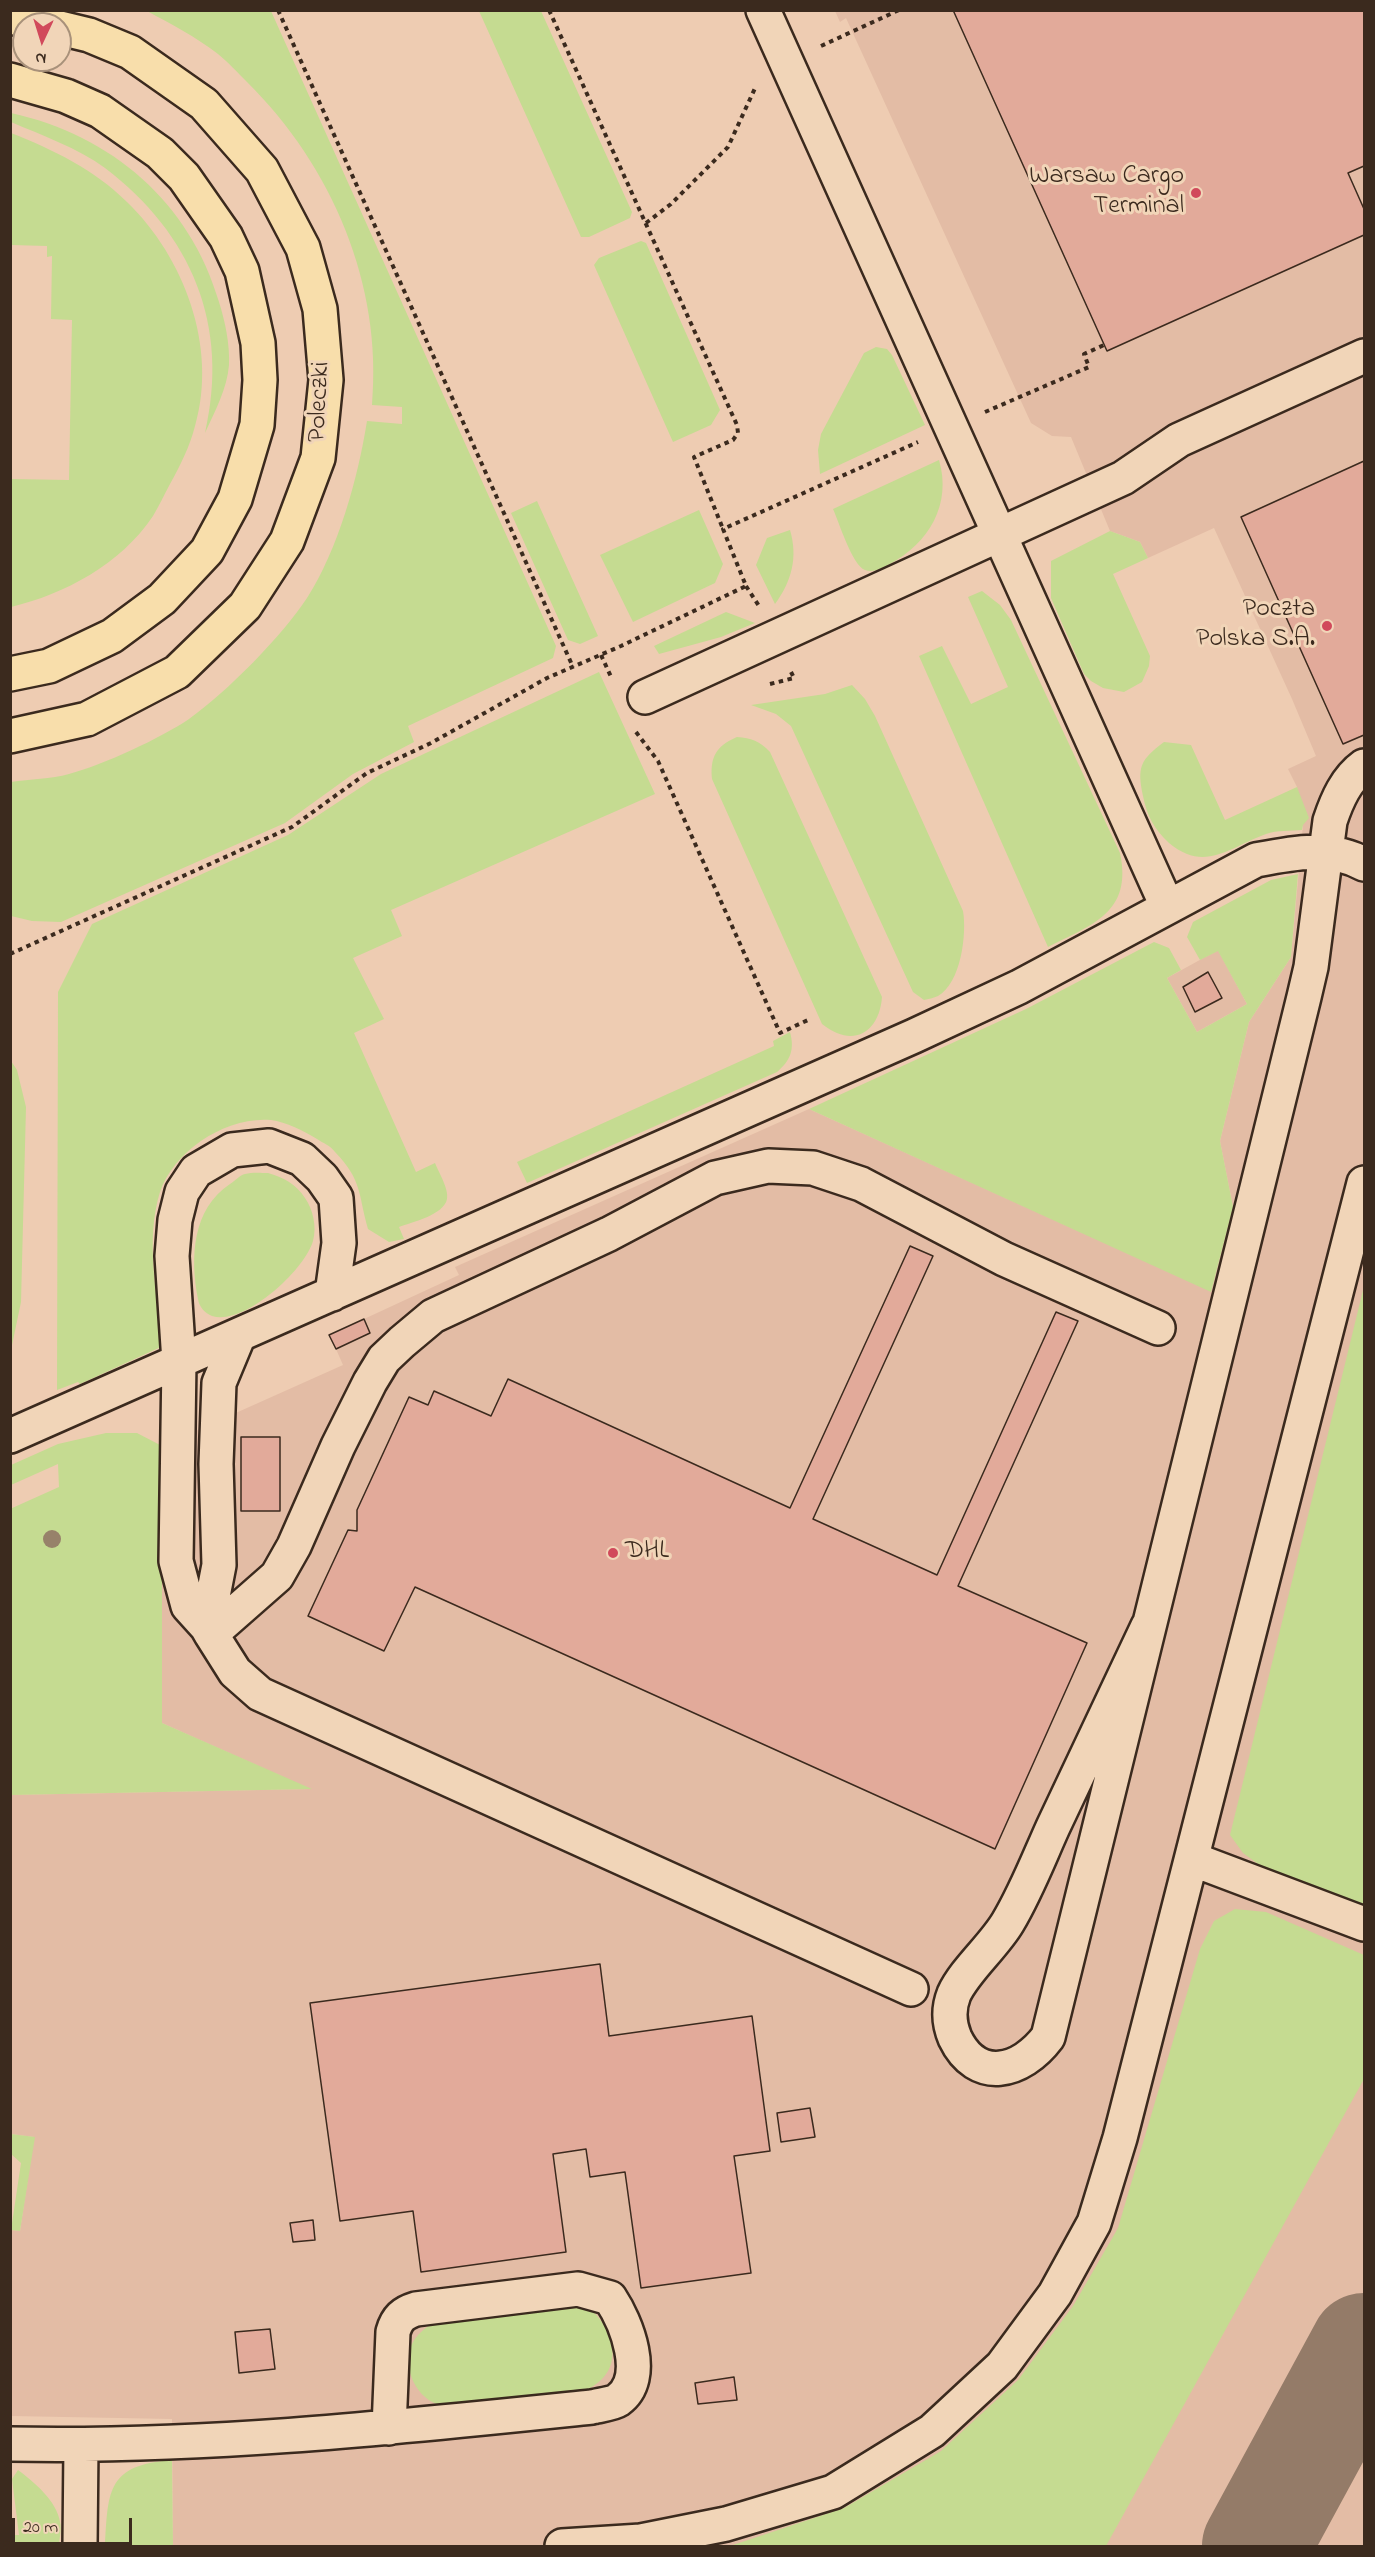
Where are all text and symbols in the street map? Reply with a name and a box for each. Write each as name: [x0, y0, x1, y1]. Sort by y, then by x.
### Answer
north arrow: [12, 12, 72, 72]
text: N: [35, 46, 47, 70]
place label: Warsaw Cargo Terminal: [1029, 162, 1184, 224]
marker: Warsaw Cargo Terminal: [1189, 186, 1203, 200]
street label: Poleczki: [303, 361, 339, 443]
place label: Poczta Polska S.A.: [1196, 595, 1315, 656]
marker: Poczta Polska S.A.: [1320, 619, 1334, 633]
place label: DHL: [625, 1537, 669, 1569]
marker: DHL: [606, 1546, 620, 1560]
scale bar: [15, 2506, 135, 2544]
text: 20 m: [23, 2515, 58, 2541]

